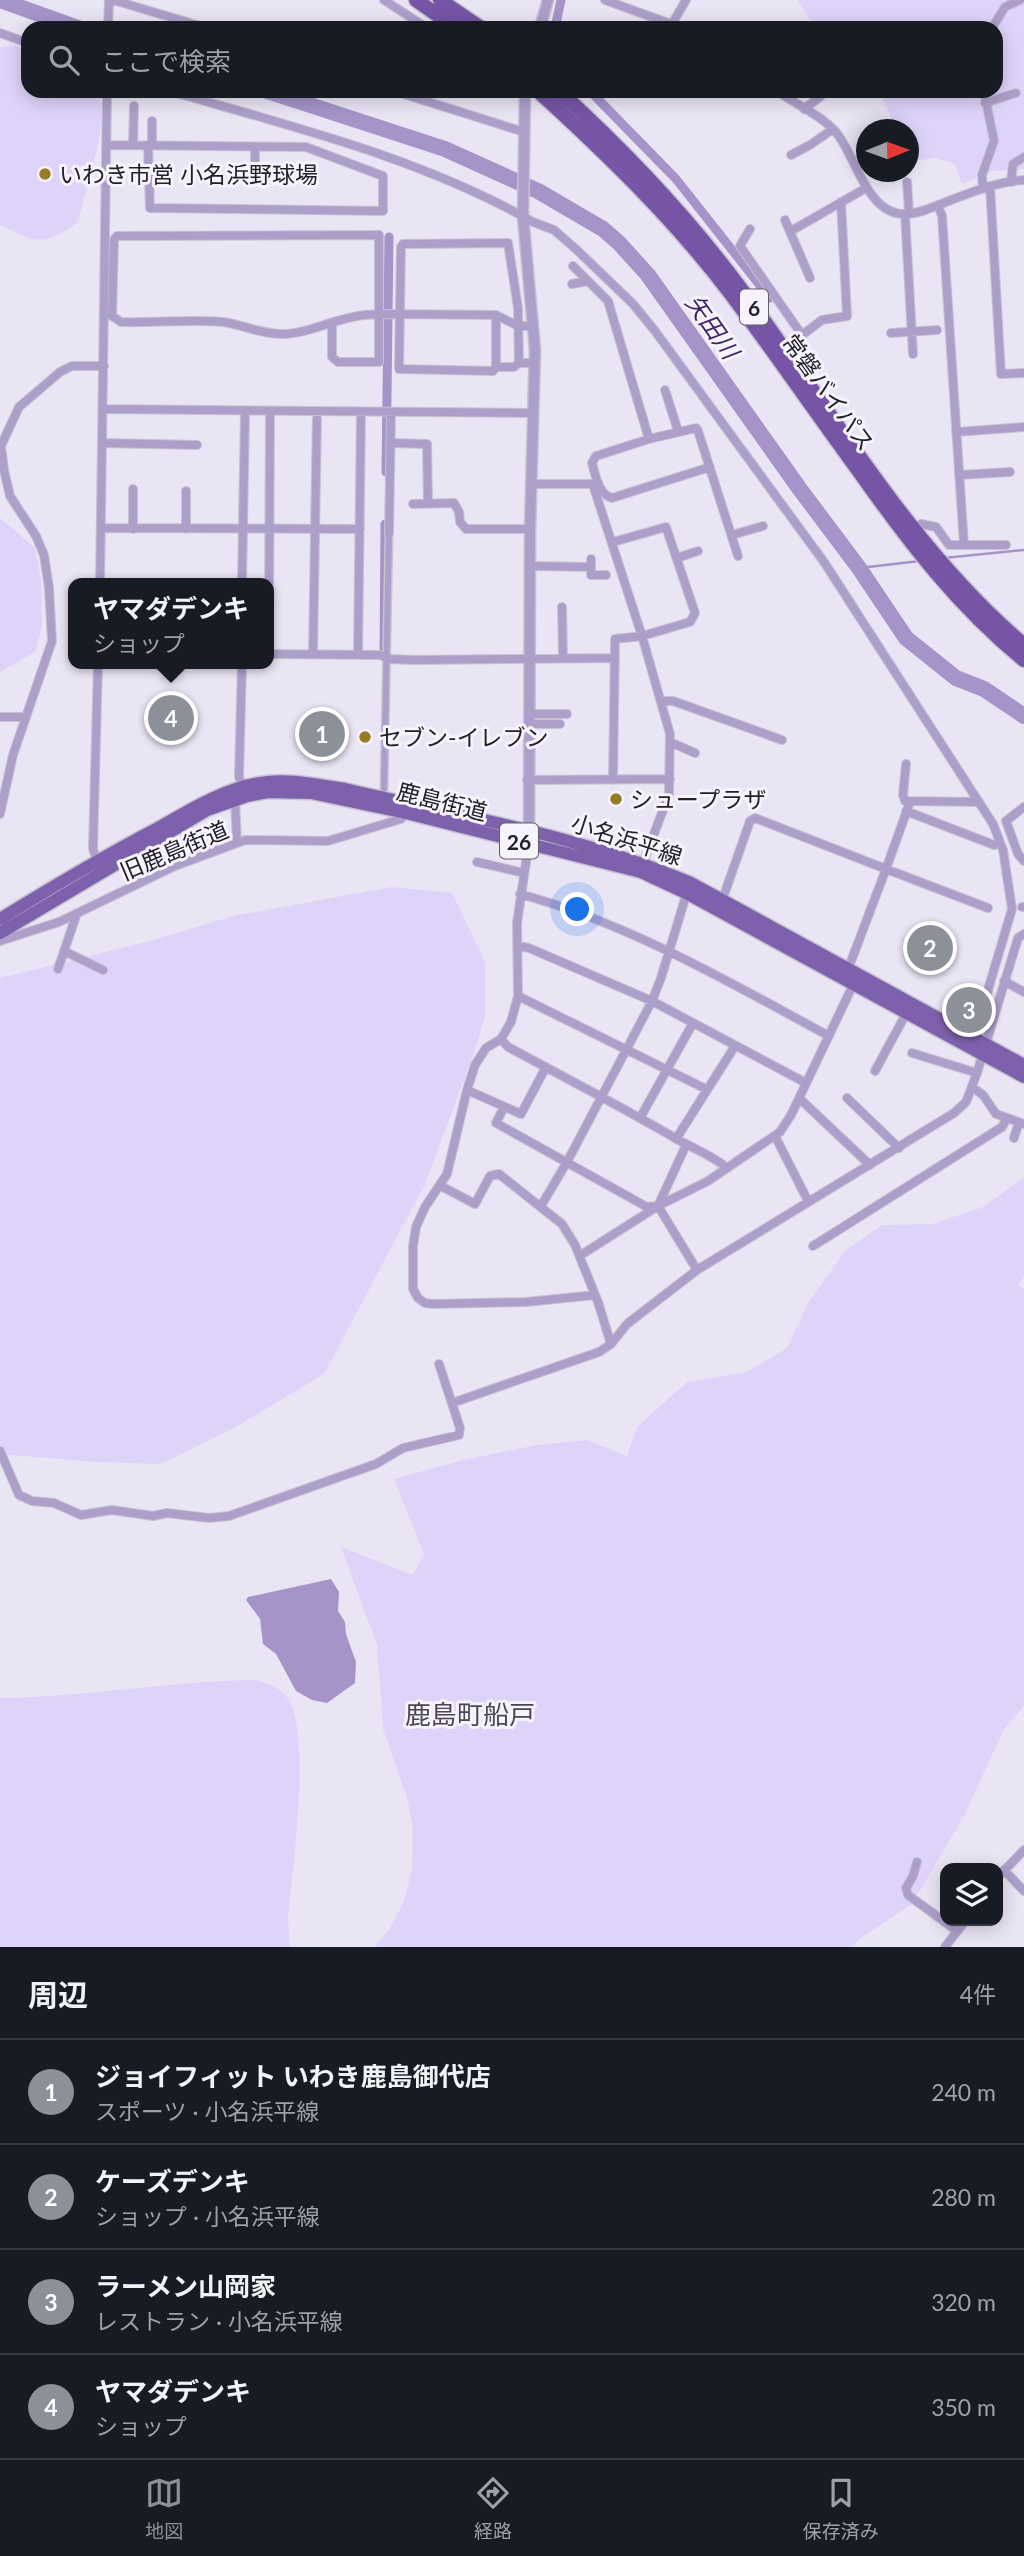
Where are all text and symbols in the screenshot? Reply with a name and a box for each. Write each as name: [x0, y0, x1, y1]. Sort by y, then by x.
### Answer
search box: [21, 21, 1003, 98]
icon: search: [45, 41, 83, 79]
text: ここで検索: [101, 45, 231, 77]
north arrow: [856, 119, 919, 182]
place label: いわき市営 小名浜野球場: [59, 160, 318, 188]
marker: いわき市営 小名浜野球場: [37, 166, 53, 182]
water label: 矢田川: [680, 288, 747, 366]
road number: 6: [740, 290, 768, 324]
street label: 常磐バイパス: [777, 328, 881, 456]
popup: [68, 578, 274, 669]
text: ヤマダデンキ: [93, 592, 249, 624]
text: ショップ: [93, 629, 185, 657]
pin: 4: [148, 692, 194, 744]
pin: 1: [299, 708, 345, 760]
place label: セブン-イレブン: [379, 723, 549, 751]
marker: セブン-イレブン: [357, 729, 373, 745]
street label: 鹿島街道: [394, 776, 490, 826]
place label: シュープラザ: [630, 785, 767, 813]
marker: シュープラザ: [608, 791, 624, 807]
street label: 小名浜平線: [568, 808, 686, 870]
street label: 旧鹿島街道: [116, 815, 232, 885]
road number: 26: [500, 824, 538, 858]
your location: [560, 892, 594, 926]
pin: 2: [907, 922, 953, 974]
pin: 3: [946, 984, 992, 1036]
district label: 鹿島町船戸: [405, 1698, 535, 1730]
map controls: [940, 1863, 1003, 1926]
button: layers: [940, 1863, 1003, 1926]
text: 周辺: [28, 1976, 88, 2012]
text: 4件: [960, 1980, 996, 2008]
text: ジョイフィット いわき鹿島御代店: [95, 2060, 491, 2092]
text: 1: [44, 2078, 58, 2106]
text: 240 m: [931, 2078, 996, 2106]
text: スポーツ · 小名浜平線: [95, 2097, 319, 2125]
text: ケーズデンキ: [95, 2165, 250, 2197]
text: 2: [44, 2183, 58, 2211]
text: 280 m: [931, 2183, 996, 2211]
text: ショップ · 小名浜平線: [95, 2202, 320, 2230]
text: ラーメン山岡家: [95, 2270, 276, 2302]
text: 3: [44, 2288, 58, 2316]
text: 320 m: [931, 2288, 996, 2316]
text: レストラン · 小名浜平線: [95, 2307, 343, 2335]
text: ヤマダデンキ: [95, 2375, 251, 2407]
text: 4: [44, 2393, 58, 2421]
text: 350 m: [931, 2393, 996, 2421]
text: ショップ: [95, 2412, 187, 2440]
tab: 地図: [145, 2474, 183, 2543]
tab: 経路: [474, 2474, 512, 2543]
tab: 保存済み: [803, 2474, 879, 2543]

